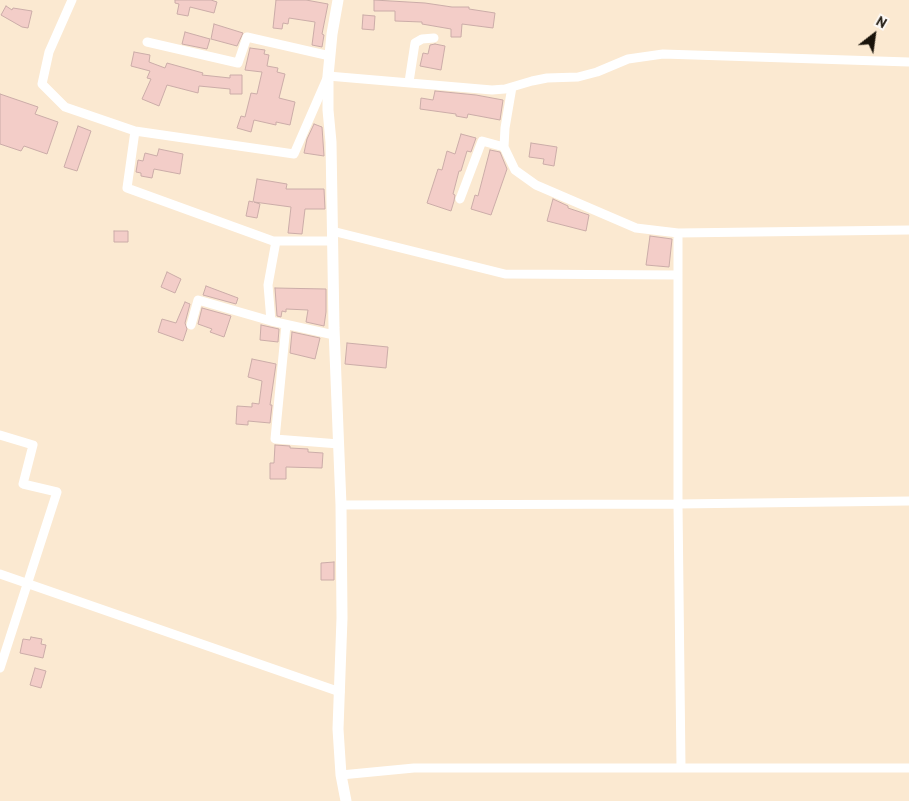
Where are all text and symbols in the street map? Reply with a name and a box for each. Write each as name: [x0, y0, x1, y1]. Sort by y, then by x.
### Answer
north arrow: [849, 10, 899, 60]
text: N: [873, 12, 890, 32]

